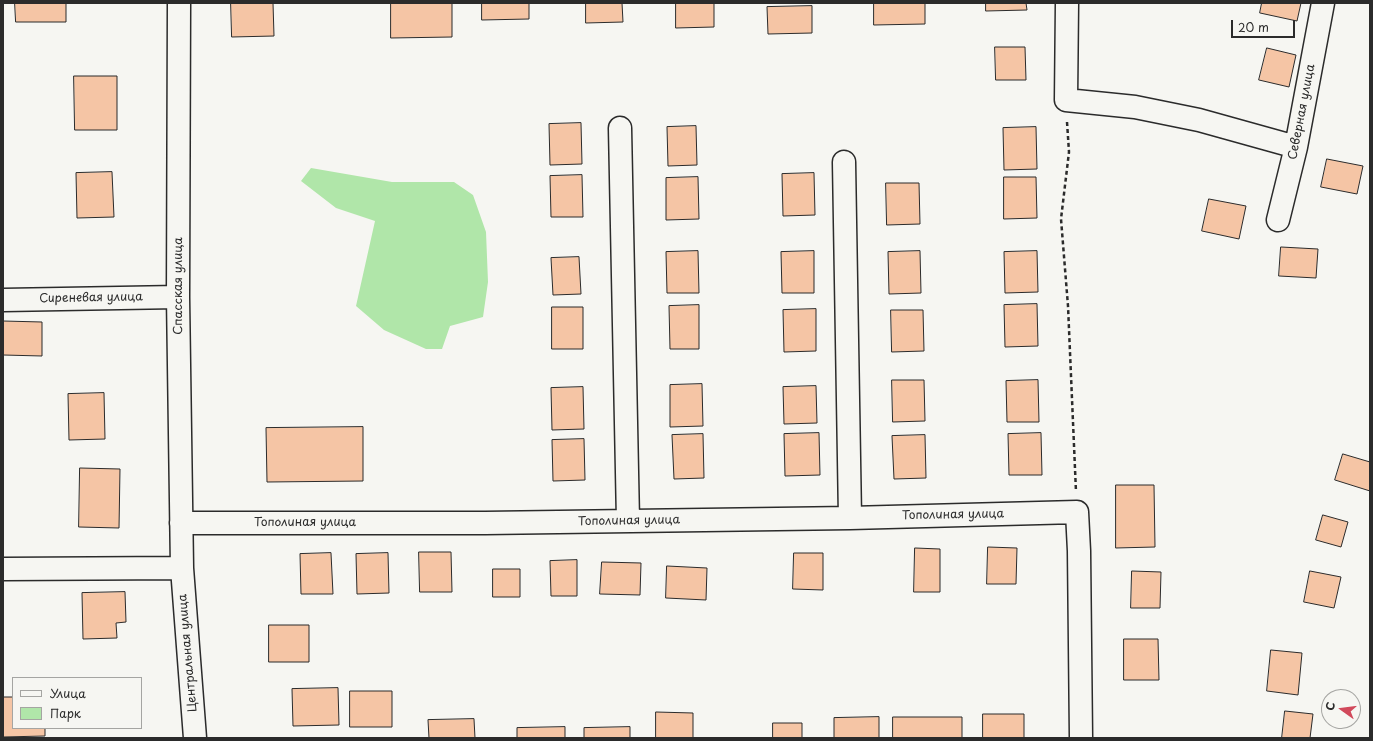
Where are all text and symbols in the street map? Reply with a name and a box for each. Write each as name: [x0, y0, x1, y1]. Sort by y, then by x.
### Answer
scale bar: [1233, 12, 1297, 38]
text: 20 m: [1238, 18, 1269, 36]
street label: Северная улица: [1286, 63, 1318, 161]
street label: Спасская улица: [172, 237, 186, 335]
street label: Сиреневая улица: [39, 290, 143, 306]
street label: Тополиная улица: [902, 507, 1004, 523]
street label: Тополиная улица: [578, 513, 680, 529]
street label: Тополиная улица: [254, 516, 356, 530]
street label: Центральная улица: [176, 593, 200, 713]
legend: [12, 677, 142, 729]
text: Улица: [50, 684, 86, 702]
north arrow: [1321, 689, 1361, 729]
text: С: [1321, 700, 1339, 712]
text: Парк: [50, 704, 81, 722]

